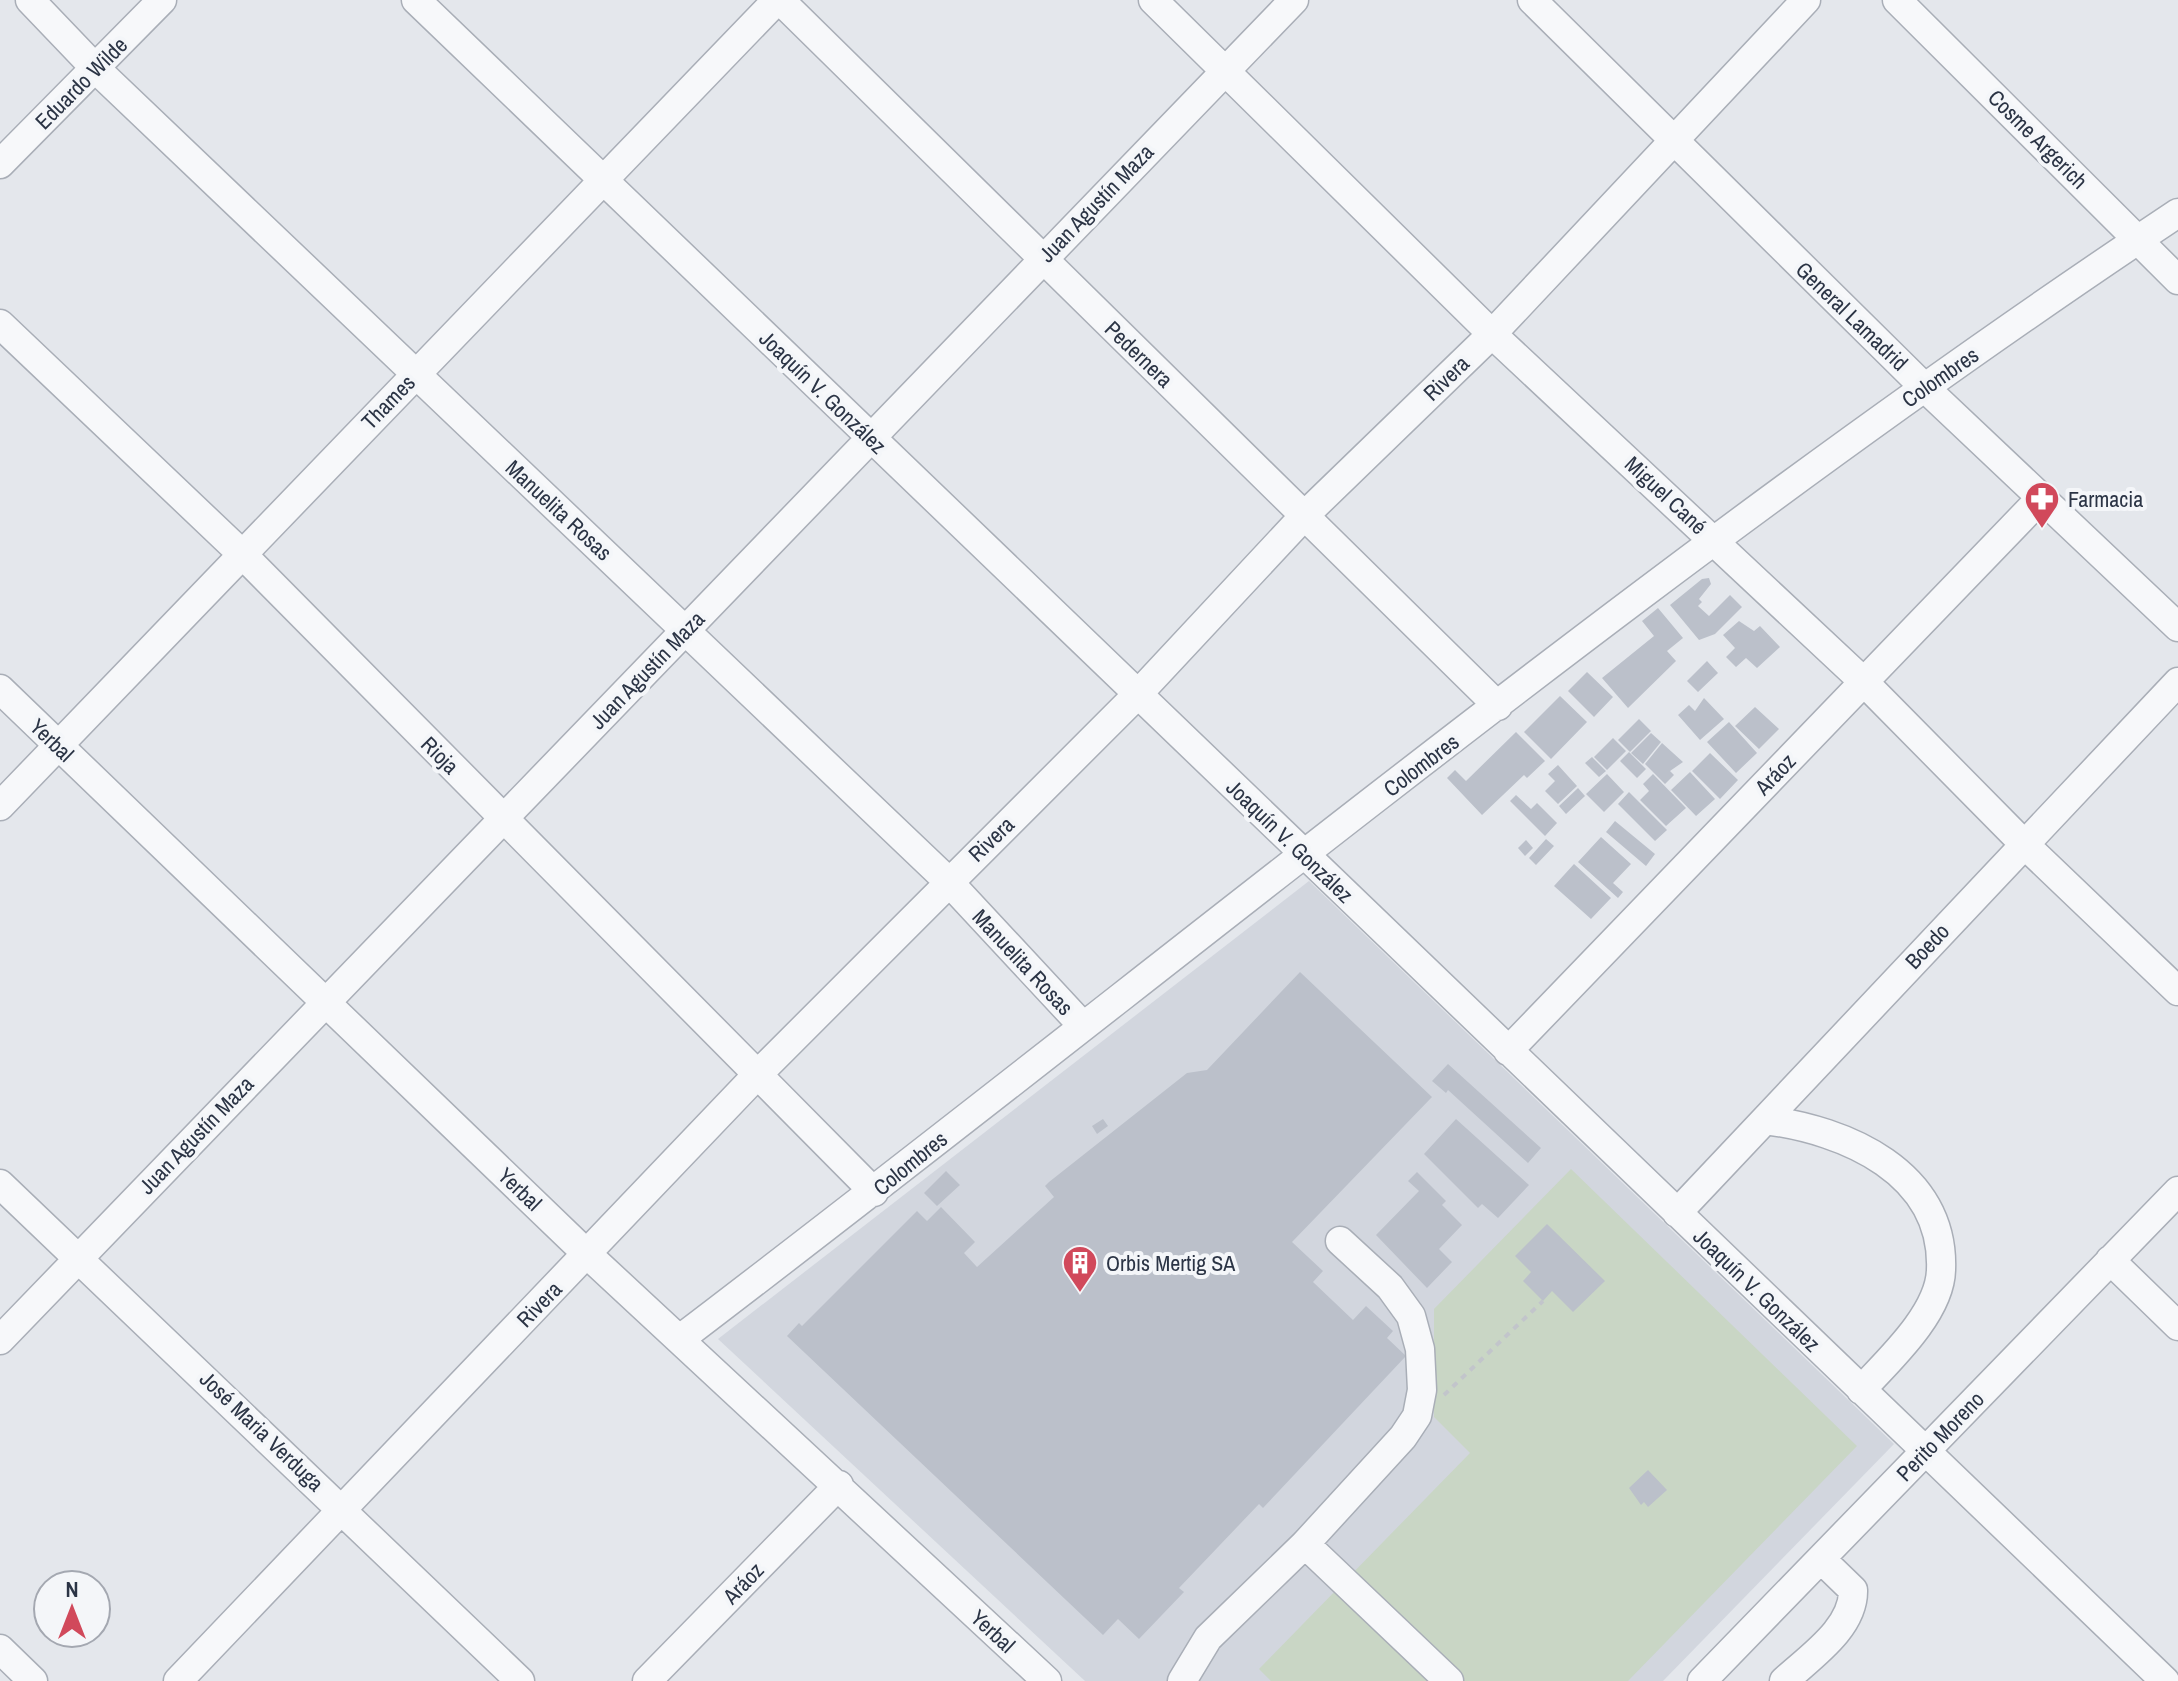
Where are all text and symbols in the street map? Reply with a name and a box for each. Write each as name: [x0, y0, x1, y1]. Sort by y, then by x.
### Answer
street label: Eduardo Wilde: [28, 30, 134, 136]
street label: Cosme Argerich: [1982, 83, 2094, 195]
street label: Juan Agustín Maza: [1032, 137, 1160, 269]
street label: General Lamadrid: [1789, 255, 1915, 377]
street label: Pedernera: [1098, 314, 1180, 394]
street label: Joaquín V. González: [753, 324, 893, 460]
street label: Colombres: [1896, 340, 1984, 414]
street label: Rivera: [1416, 349, 1476, 407]
street label: Thames: [355, 368, 421, 436]
street label: Miguel Cané: [1618, 449, 1714, 541]
street label: Manuelita Rosas: [499, 453, 619, 567]
pharmacy icon: Farmacia: [2023, 480, 2061, 530]
place label: Farmacia: [2068, 484, 2143, 514]
street label: Juan Agustín Maza: [583, 604, 711, 736]
street label: Yerbal: [23, 712, 81, 768]
street label: Colombres: [1377, 727, 1465, 803]
street label: Rioja: [415, 730, 465, 780]
street label: Aráoz: [1747, 747, 1802, 802]
street label: Joaquín V. González: [1220, 773, 1360, 909]
street label: Rivera: [961, 810, 1021, 868]
street label: Manuelita Rosas: [966, 902, 1080, 1022]
street label: Boedo: [1898, 917, 1956, 975]
street label: Juan Agustín Maza: [132, 1069, 260, 1201]
street label: Colombres: [867, 1124, 953, 1202]
street label: Yerbal: [491, 1161, 549, 1217]
street label: Joaquín V. González: [1687, 1222, 1827, 1358]
building icon: Orbis Mertig SA: [1061, 1244, 1099, 1294]
place label: Orbis Mertig SA: [1106, 1248, 1236, 1278]
street label: Rivera: [510, 1274, 568, 1334]
street label: José Maria Verduga: [194, 1364, 330, 1498]
street label: Perito Moreno: [1890, 1384, 1990, 1488]
street label: Aráoz: [715, 1556, 770, 1611]
north arrow: [32, 1569, 112, 1649]
text: N: [65, 1574, 79, 1604]
street label: Yerbal: [964, 1603, 1022, 1659]

